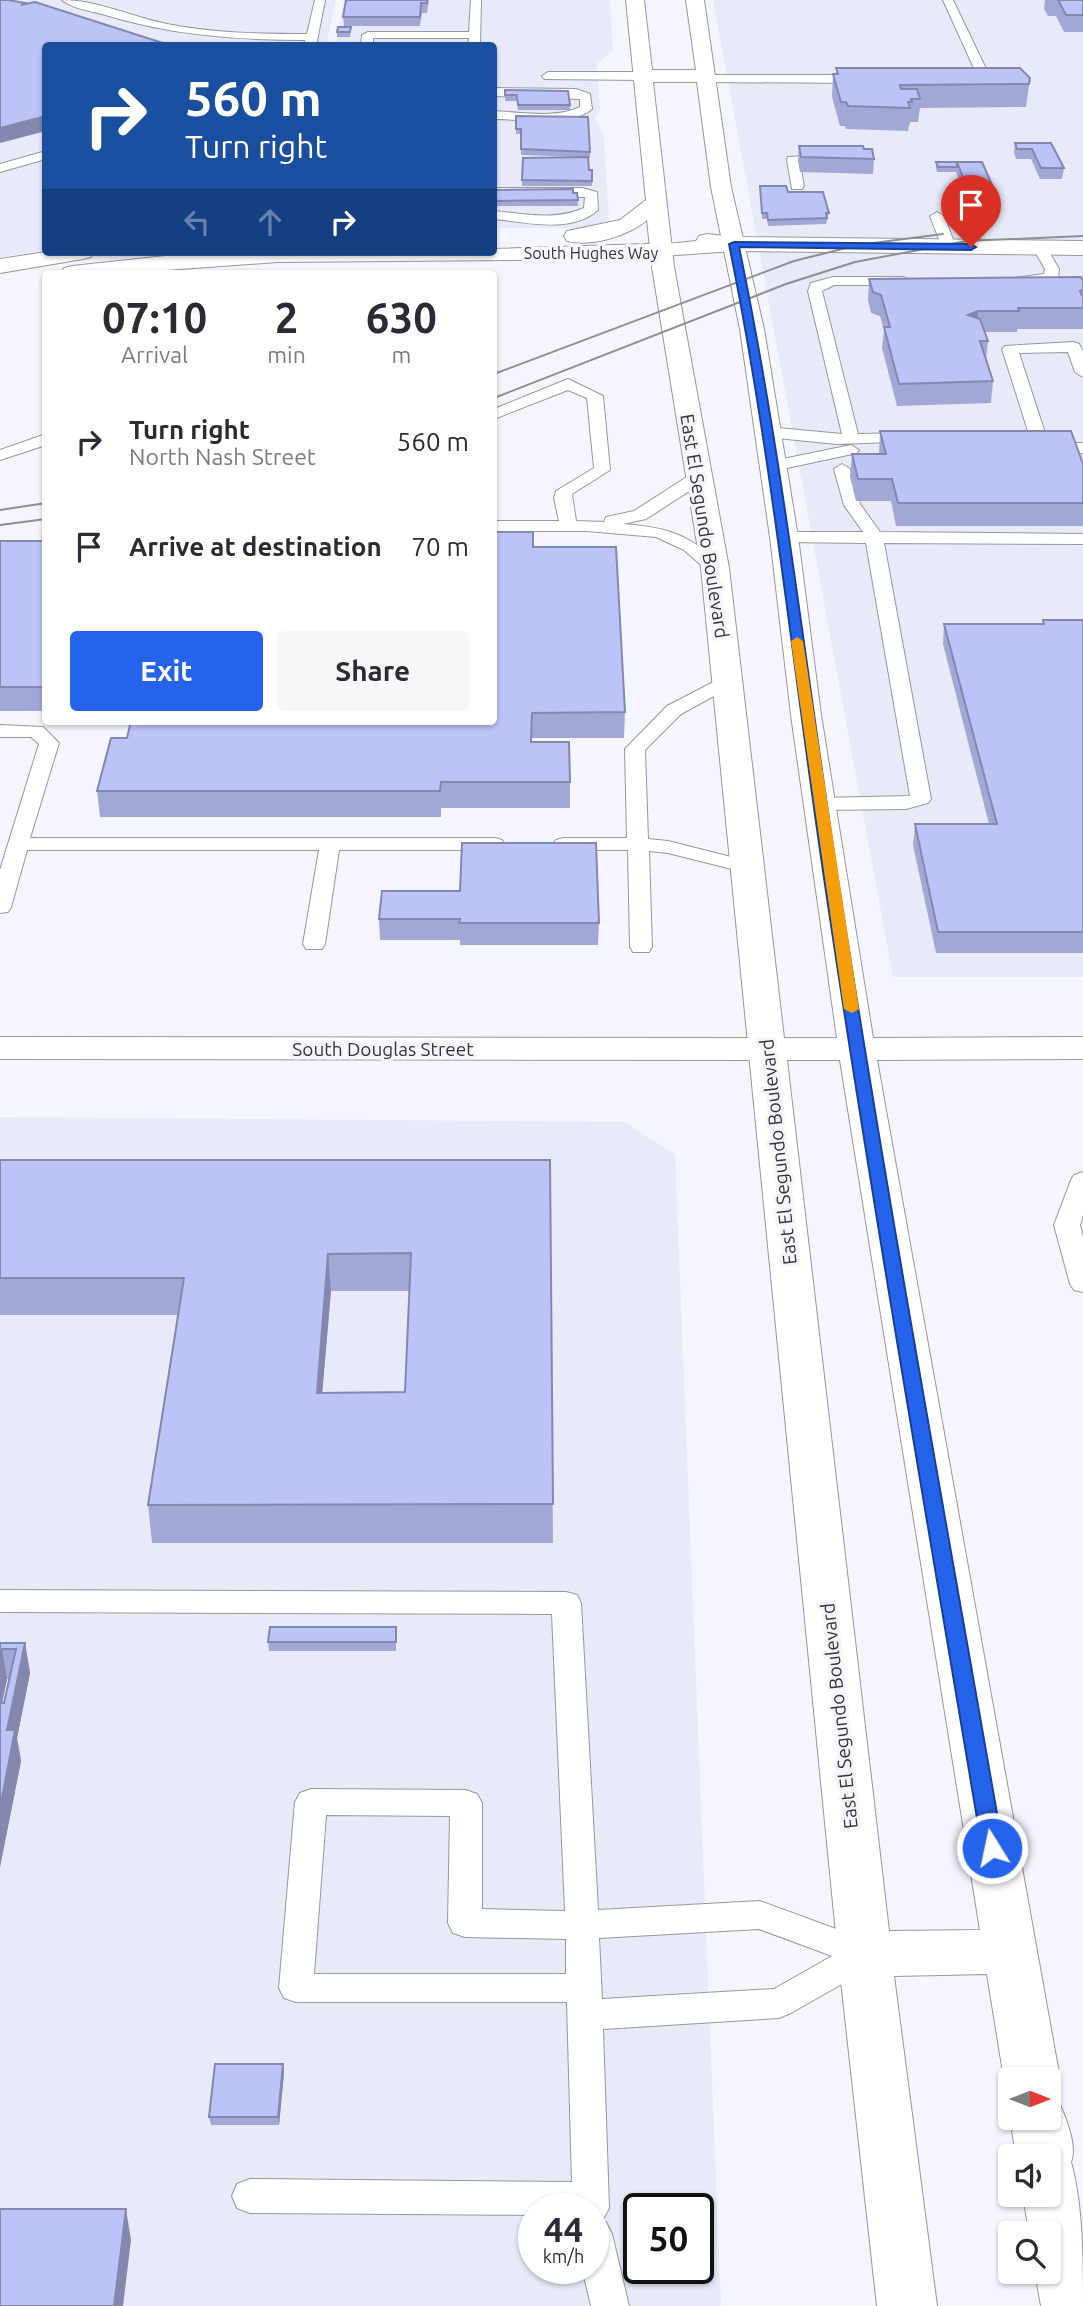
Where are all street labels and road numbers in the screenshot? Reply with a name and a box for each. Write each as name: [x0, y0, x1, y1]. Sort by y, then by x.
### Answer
street label: South Hughes Way: [524, 244, 659, 262]
street label: East El Segundo Boulevard: [676, 412, 734, 640]
street label: South Douglas Street: [292, 1038, 474, 1060]
street label: East El Segundo Boulevard: [755, 1038, 801, 1266]
street label: East El Segundo Boulevard: [816, 1602, 862, 1830]

